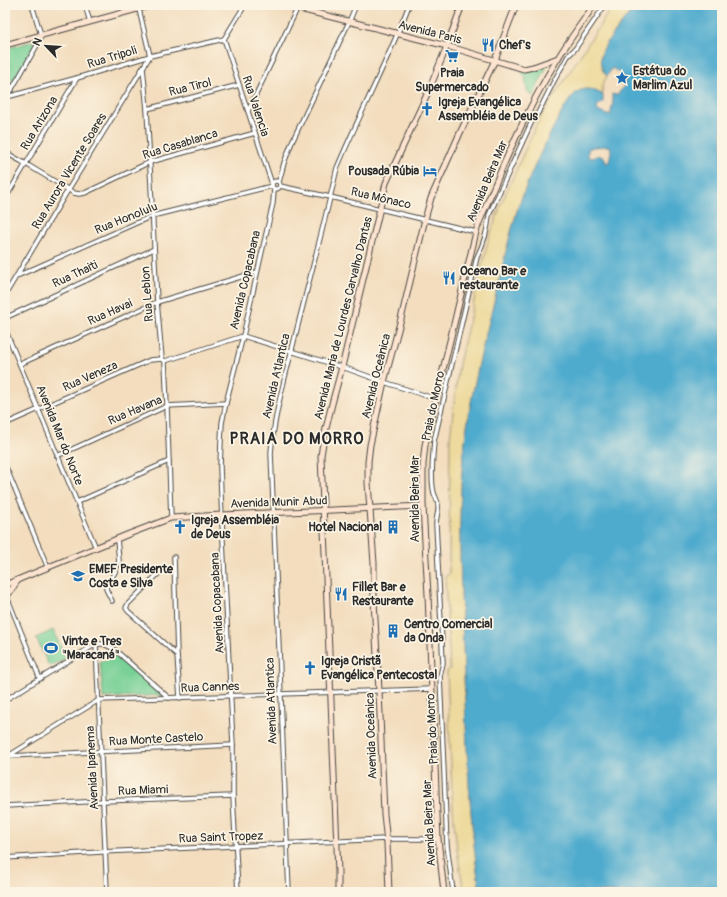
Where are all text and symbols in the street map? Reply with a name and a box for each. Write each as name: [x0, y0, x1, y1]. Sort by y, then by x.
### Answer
street label: Avenida Paris: [397, 17, 464, 48]
north arrow: [26, 26, 66, 66]
text: N: [30, 35, 45, 48]
restaurant icon: Chef's: [480, 37, 496, 53]
place label: Chef's: [499, 38, 531, 53]
street label: Rua Tripoli: [86, 43, 139, 72]
supermarket icon: Praia Supermercado: [444, 48, 460, 64]
place label: Estátua do Marlim Azul: [633, 64, 692, 93]
place label: Praia Supermercado: [415, 66, 489, 95]
place icon: Estátua do Marlim Azul: [614, 70, 630, 86]
street label: Rua Valencia: [239, 74, 273, 139]
street label: Rua Tirol: [167, 75, 213, 100]
street label: Rua Arizona: [17, 93, 62, 153]
place label: Igreja Evangélica Assembléia de Deus: [438, 95, 538, 124]
church icon: Igreja Evangélica Assembléia de Deus: [419, 101, 435, 117]
street label: Rua Aurora Vicente Soares: [29, 110, 110, 232]
street label: Rua Casablanca: [141, 126, 220, 163]
street label: Avenida Beira Mar: [464, 138, 512, 224]
hotel icon: Pousada Rúbia: [422, 163, 438, 179]
place label: Pousada Rúbia: [348, 164, 419, 179]
street label: Rua Mônaco: [349, 184, 413, 213]
street label: Rua Honolulu: [93, 199, 160, 238]
street label: Avenida Maria de Lourdes Carvalho Dantas: [311, 214, 376, 421]
street label: Avenida Copacabana: [227, 229, 264, 331]
street label: Rua Thaiti: [50, 257, 100, 291]
place label: Oceano Bar e restaurante: [460, 264, 527, 293]
street label: Rua Leblon: [138, 265, 157, 322]
restaurant icon: Oceano Bar e restaurante: [441, 270, 457, 286]
street label: Rua Havai: [85, 296, 135, 329]
street label: Avenida Atlantica: [259, 332, 294, 420]
street label: Avenida Oceânica: [359, 332, 394, 420]
street label: Rua Veneza: [60, 358, 120, 395]
street label: Praia do Morro: [419, 369, 448, 442]
street label: Avenida Mar do Norte: [33, 383, 86, 487]
street label: Rua Havana: [106, 392, 165, 429]
district label: PRAIA DO MORRO: [230, 429, 364, 449]
street label: Avenida Beira Mar: [408, 455, 423, 542]
street label: Avenida Munir Abud: [230, 493, 328, 512]
place label: Igreja Assembléia de Deus: [191, 513, 280, 542]
church icon: Igreja Assembléia de Deus: [172, 519, 188, 535]
building icon: Hotel Nacional: [385, 519, 401, 535]
place label: Hotel Nacional: [308, 520, 382, 535]
street label: Avenida Copacabana: [207, 551, 228, 654]
place label: EMEF Presidente Costa e Silva: [89, 562, 174, 591]
school or university icon: EMEF Presidente Costa e Silva: [70, 568, 86, 584]
place label: Fillet Bar e Restaurante: [352, 580, 414, 609]
restaurant icon: Fillet Bar e Restaurante: [333, 586, 349, 602]
place label: Centro Comercial da Onda: [404, 617, 493, 646]
building icon: Centro Comercial da Onda: [385, 623, 401, 639]
place label: Vinte e Tres "Maracaná": [62, 634, 122, 663]
sports icon: Vinte e Tres "Maracaná": [43, 640, 59, 656]
place label: Igreja Cristã Evangélica Pentecostal: [321, 654, 437, 683]
street label: Avenida Atlantica: [262, 657, 281, 745]
church icon: Igreja Cristã Evangélica Pentecostal: [302, 660, 318, 676]
street label: Rua Cannes: [180, 679, 240, 696]
street label: Avenida Oceânica: [362, 692, 381, 780]
street label: Praia do Morro: [423, 693, 442, 765]
street label: Avenida Ipanema: [83, 725, 102, 810]
street label: Rua Monte Castelo: [108, 730, 204, 749]
street label: Avenida Beira Mar: [420, 778, 439, 867]
street label: Rua Miami: [118, 782, 168, 799]
street label: Rua Saint Tropez: [178, 829, 264, 846]

